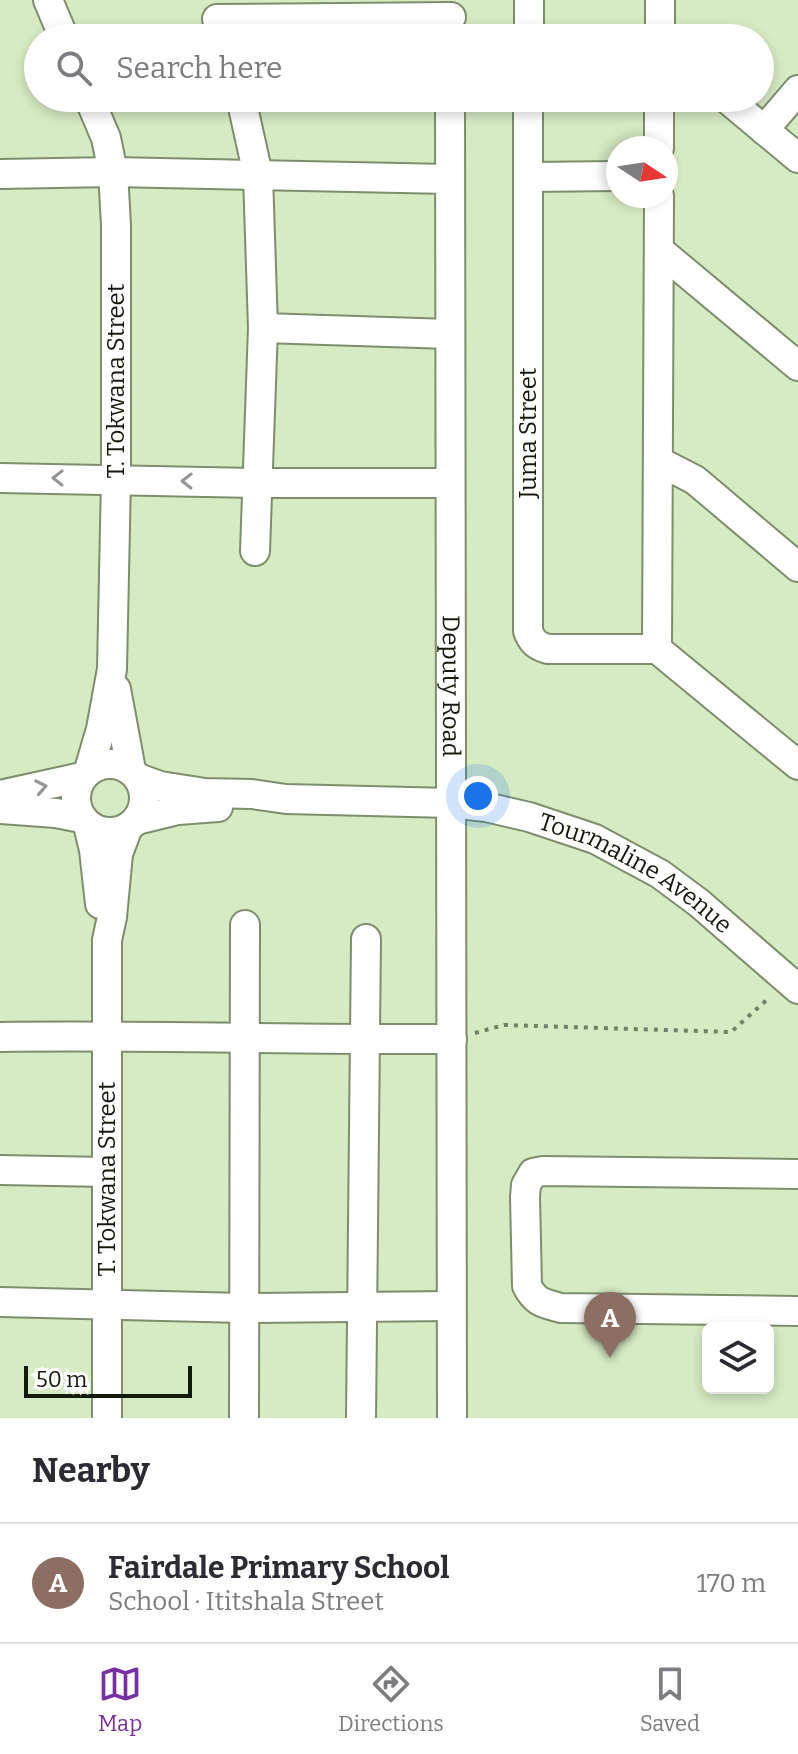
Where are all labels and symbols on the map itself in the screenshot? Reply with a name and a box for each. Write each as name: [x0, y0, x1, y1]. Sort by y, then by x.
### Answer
north arrow: [606, 136, 678, 208]
street label: T. Tokwana Street: [102, 283, 130, 478]
street label: Juma Street: [514, 367, 542, 500]
one-way arrow: [51, 469, 64, 487]
one-way arrow: [180, 472, 193, 490]
street label: Deputy Road: [437, 615, 465, 757]
your location: [458, 776, 498, 816]
one-way arrow: [34, 779, 48, 796]
street label: Tourmaline Avenue: [535, 807, 738, 939]
street label: T. Tokwana Street: [93, 1081, 121, 1276]
pin: A: [584, 1292, 636, 1358]
scale bar: [24, 1362, 192, 1398]

